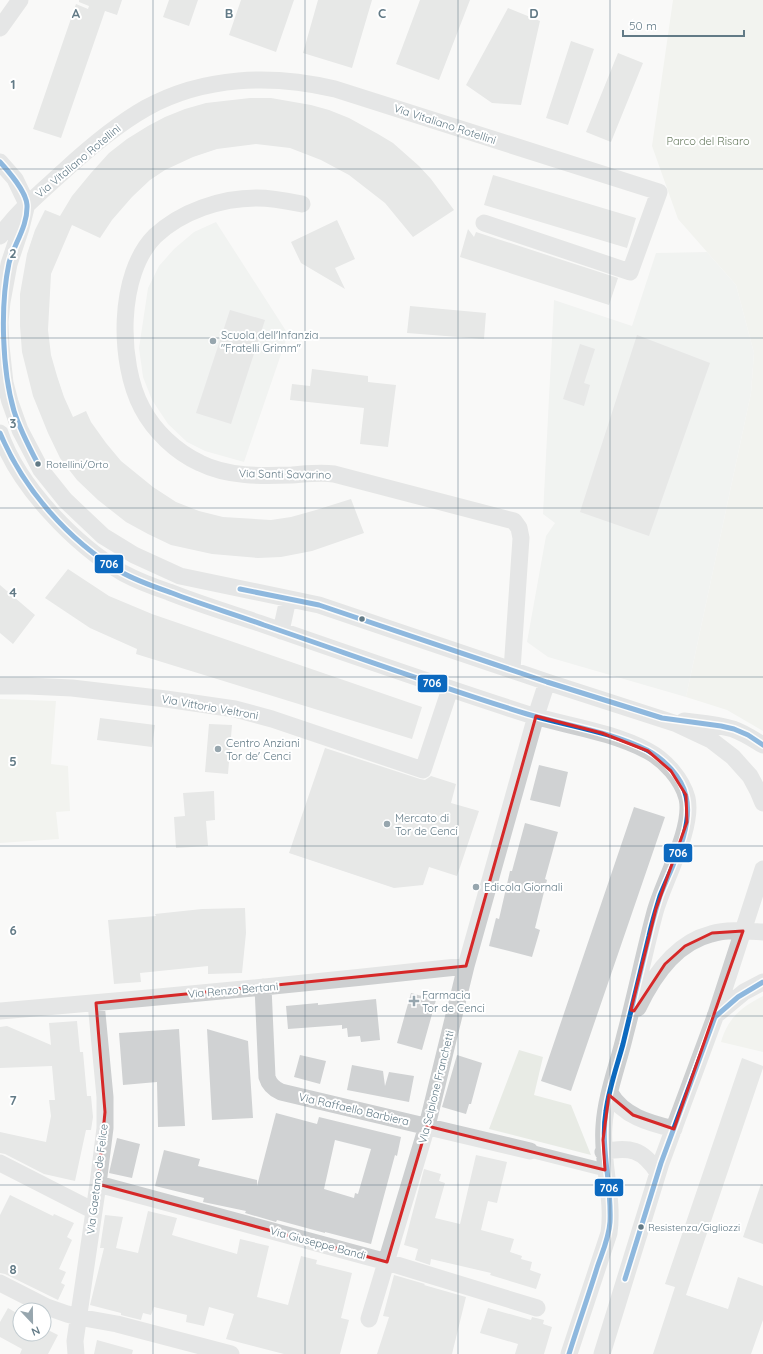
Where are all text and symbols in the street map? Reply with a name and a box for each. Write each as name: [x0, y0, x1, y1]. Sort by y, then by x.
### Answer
text: A: [72, 5, 81, 21]
text: B: [225, 5, 233, 21]
text: C: [378, 5, 386, 21]
text: D: [529, 5, 539, 21]
scale bar: [623, 12, 744, 38]
text: 50 m: [629, 18, 657, 33]
text: 1: [10, 76, 16, 92]
street label: Via Vitaliano Rotellini: [392, 101, 498, 147]
street label: Via Vitaliano Rotellini: [33, 121, 123, 201]
park label: Parco del Risaro: [666, 134, 750, 148]
text: 2: [9, 245, 17, 261]
place label: Scuola dell'Infanzia "Fratelli Grimm": [221, 328, 318, 355]
marker: Scuola dell'Infanzia "Fratelli Grimm": [208, 336, 218, 346]
text: 3: [10, 415, 17, 431]
place label: Rotellini/Orto: [46, 458, 108, 471]
marker: Rotellini/Orto: [33, 459, 43, 469]
street label: Via Santi Savarino: [239, 466, 332, 482]
line badge: 706: [94, 554, 124, 574]
text: 706: [100, 557, 118, 571]
text: 4: [9, 584, 17, 600]
unlabelled marker: [357, 614, 367, 624]
line badge: 706: [417, 674, 448, 693]
text: 706: [423, 676, 441, 690]
street label: Via Vittorio Veltroni: [160, 692, 260, 722]
place label: Centro Anziani Tor de' Cenci: [226, 736, 300, 763]
marker: Centro Anziani Tor de' Cenci: [213, 744, 223, 754]
text: 5: [9, 753, 17, 769]
place label: Mercato di Tor de Cenci: [395, 811, 458, 838]
marker: Mercato di Tor de Cenci: [382, 819, 392, 829]
line badge: 706: [663, 843, 693, 863]
text: 706: [669, 846, 687, 860]
place label: Edicola Giornali: [484, 880, 563, 894]
marker: Edicola Giornali: [471, 882, 481, 892]
text: 6: [9, 922, 17, 938]
street label: Via Renzo Bertani: [187, 979, 279, 1001]
place label: Farmacia Tor de Cenci: [422, 988, 485, 1015]
marker: Farmacia Tor de Cenci: [409, 996, 419, 1006]
street label: Via Scipione Franchetti: [415, 1029, 457, 1145]
street label: Via Raffaello Barbiera: [297, 1089, 411, 1129]
text: 7: [9, 1092, 17, 1108]
street label: Via Gaetano de Felice: [83, 1123, 111, 1235]
line badge: 706: [594, 1178, 624, 1197]
text: 706: [600, 1181, 618, 1195]
place label: Resistenza/Gigliozzi: [648, 1221, 740, 1234]
marker: Resistenza/Gigliozzi: [636, 1222, 646, 1232]
street label: Via Giuseppe Bandi: [269, 1223, 367, 1263]
text: 8: [9, 1261, 17, 1277]
north arrow: [12, 1302, 52, 1342]
text: N: [29, 1323, 42, 1339]

